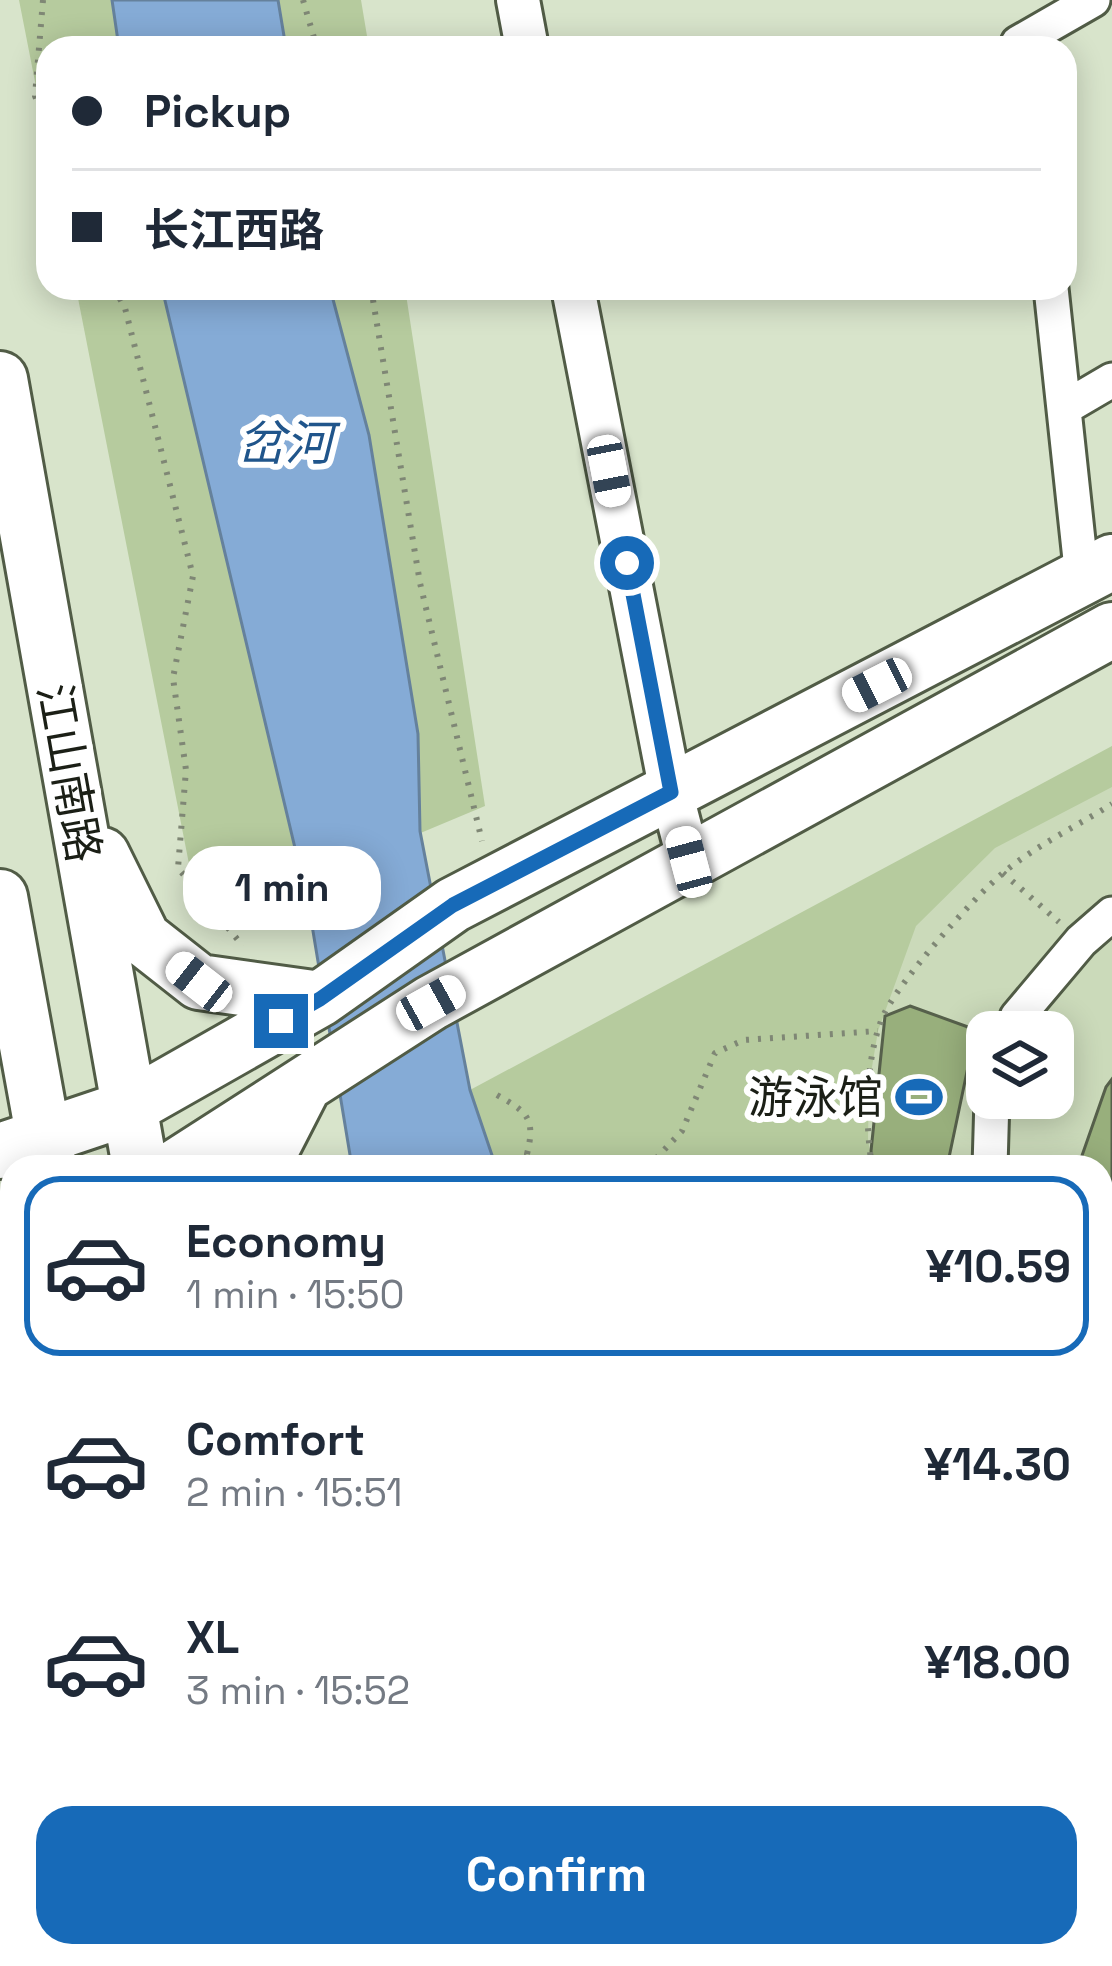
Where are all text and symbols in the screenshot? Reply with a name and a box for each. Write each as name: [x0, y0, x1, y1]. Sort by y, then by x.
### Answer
text: Pickup: [144, 83, 291, 140]
text: 长江西路: [144, 202, 324, 259]
water label: 岔河: [237, 413, 341, 474]
car: [584, 432, 634, 510]
route start: [600, 536, 654, 590]
car: [837, 653, 917, 717]
street label: 江山南路: [25, 679, 113, 867]
car: [662, 823, 716, 901]
callout: 1 min: [182, 847, 380, 931]
text: 1 min: [234, 863, 330, 912]
car: [160, 946, 238, 1018]
car: [391, 970, 471, 1036]
route end: [254, 994, 308, 1048]
map controls: [966, 1011, 1074, 1119]
button: layers: [966, 1011, 1074, 1119]
place label: 游泳馆: [748, 1069, 883, 1126]
sports icon: 游泳馆: [894, 1072, 944, 1122]
icon: car: [42, 1212, 150, 1320]
text: Economy: [186, 1213, 386, 1270]
text: ¥10.59: [926, 1238, 1071, 1295]
text: 1 min · 15:50: [186, 1270, 405, 1319]
icon: car: [42, 1410, 150, 1518]
text: Comfort: [186, 1411, 365, 1468]
text: ¥14.30: [924, 1436, 1071, 1493]
text: 2 min · 15:51: [186, 1468, 403, 1517]
icon: car: [42, 1608, 150, 1716]
text: XL: [186, 1609, 239, 1666]
text: ¥18.00: [925, 1634, 1071, 1691]
text: 3 min · 15:52: [186, 1666, 410, 1715]
button: Confirm: [36, 1806, 1077, 1944]

